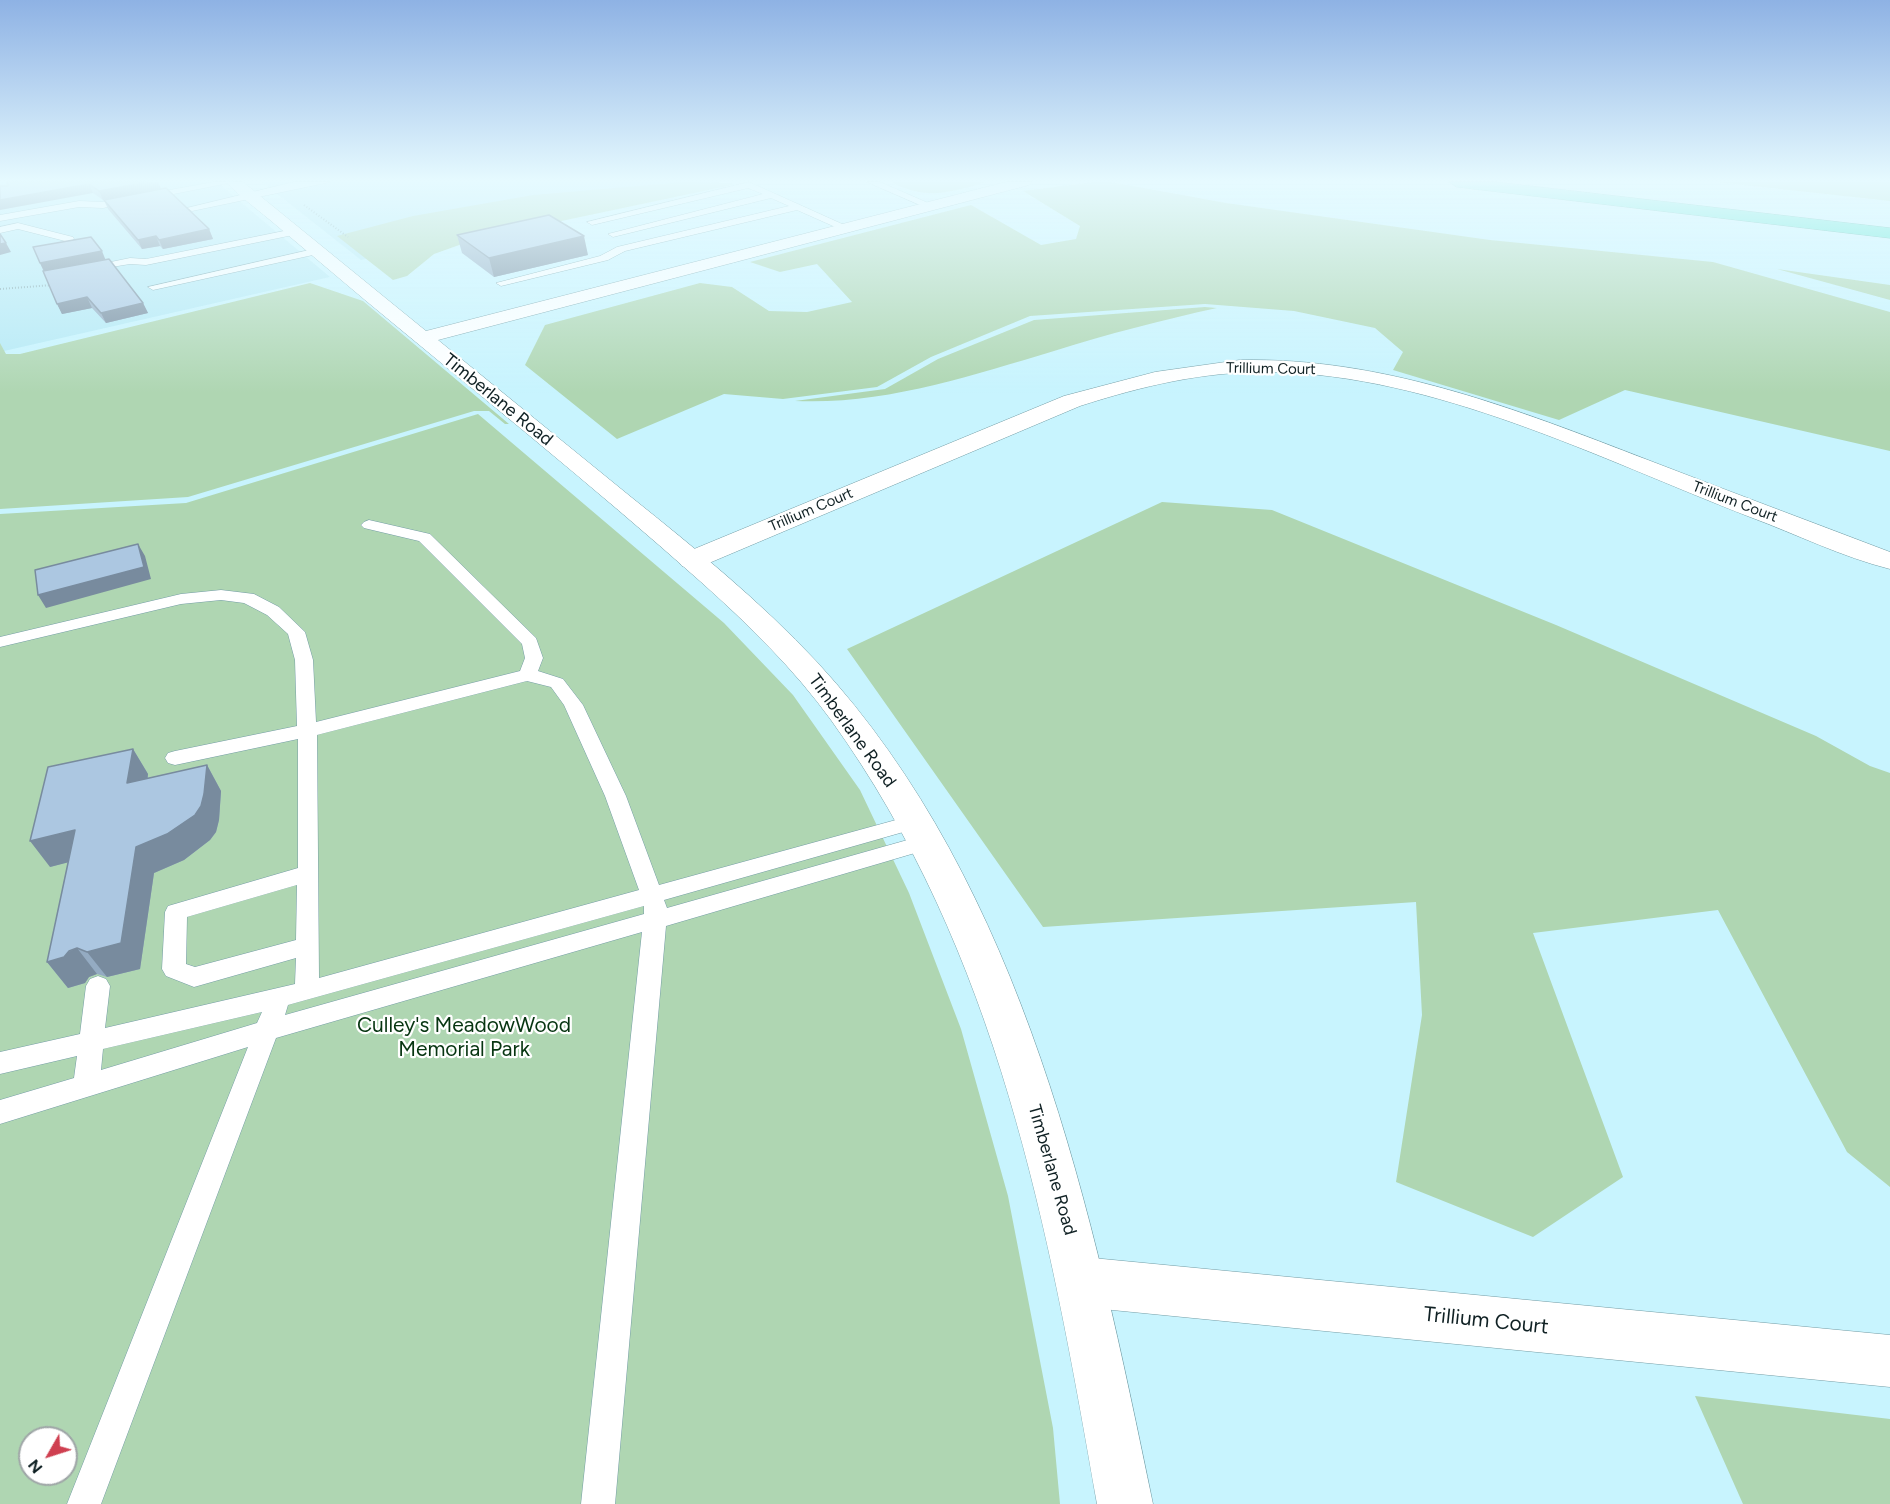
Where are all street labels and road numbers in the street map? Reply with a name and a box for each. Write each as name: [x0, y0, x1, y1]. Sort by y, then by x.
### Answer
street label: Timberlane Road: [439, 349, 557, 451]
street label: Trillium Court: [1226, 359, 1316, 379]
street label: Trillium Court: [1690, 478, 1780, 526]
street label: Trillium Court: [766, 484, 856, 536]
street label: Timberlane Road: [804, 670, 900, 792]
street label: Timberlane Road: [1023, 1102, 1081, 1238]
street label: Trillium Court: [1422, 1302, 1550, 1340]

